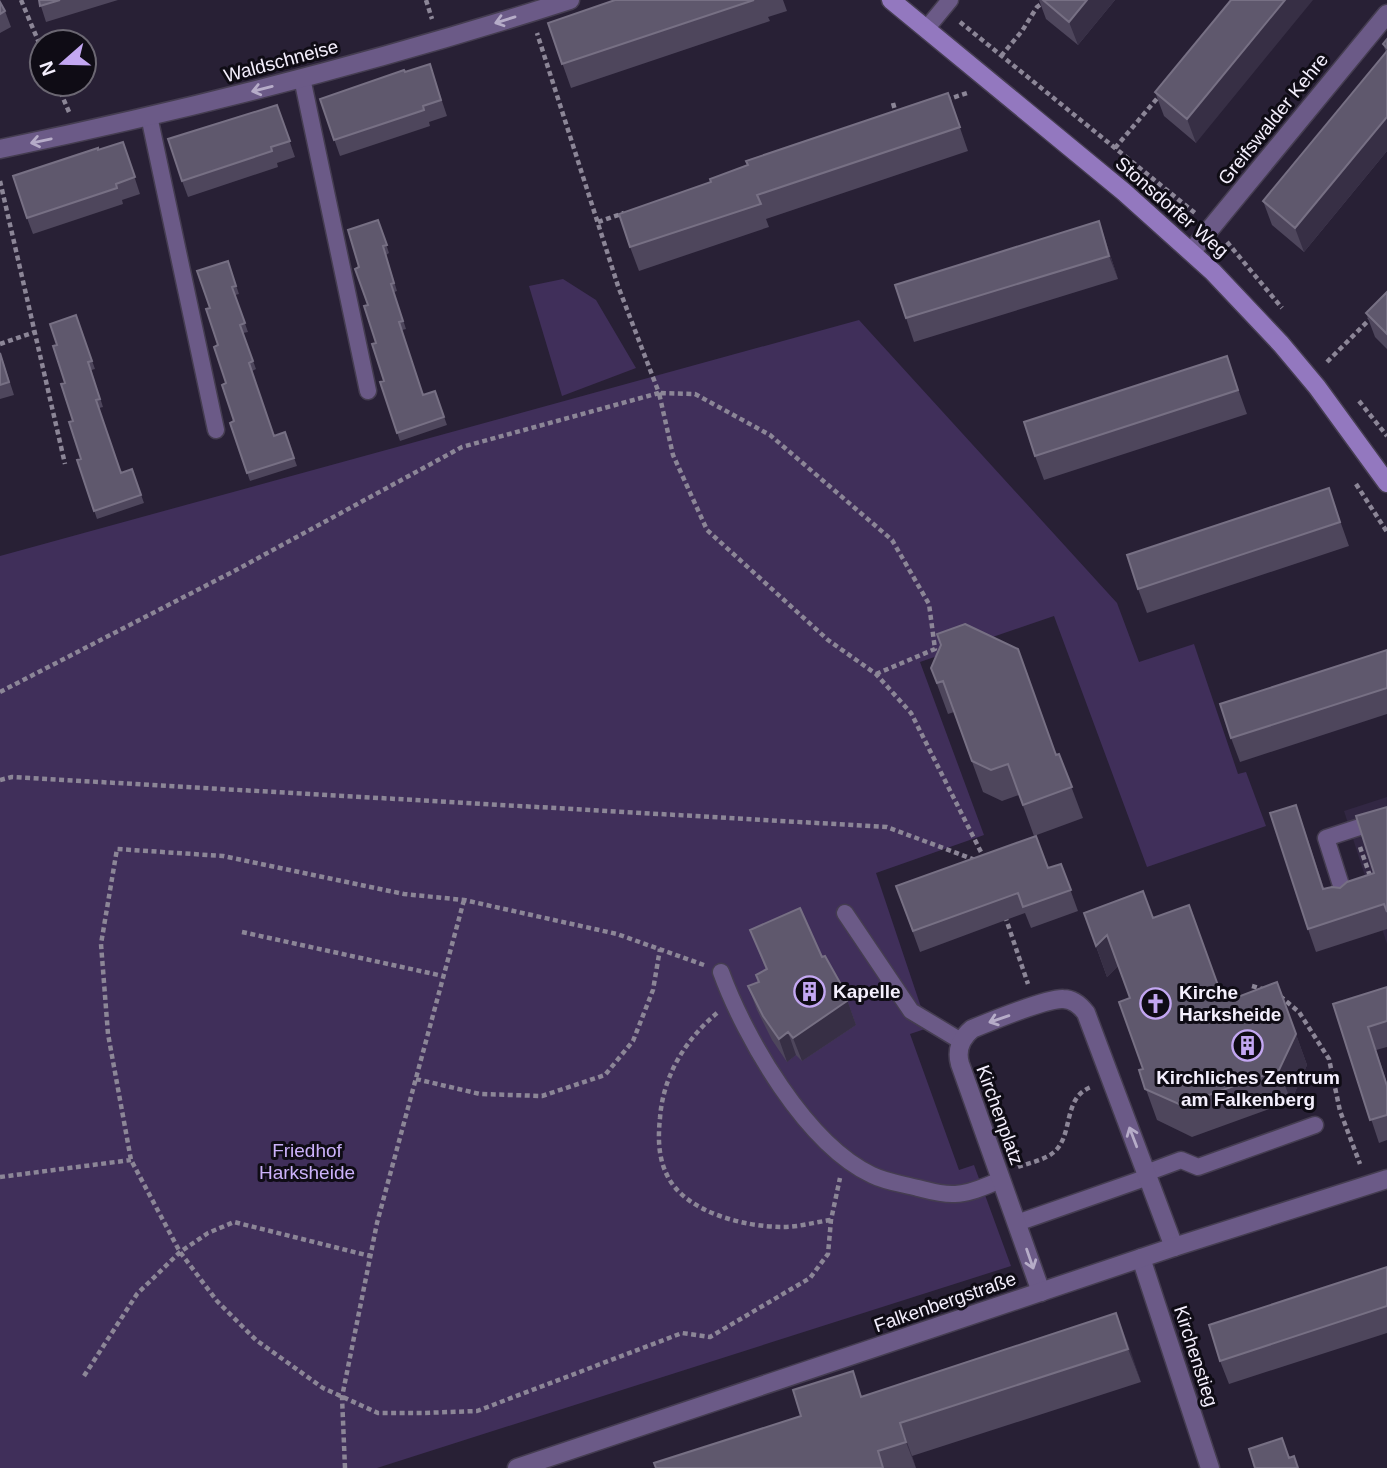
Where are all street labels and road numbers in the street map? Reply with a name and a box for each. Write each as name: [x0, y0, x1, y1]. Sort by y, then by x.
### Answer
street label: Waldschneise: [221, 36, 341, 86]
street label: Greifswalder Kehre: [1214, 49, 1332, 189]
street label: Stonsdorfer Weg: [1111, 152, 1233, 262]
street label: Kirchenplatz: [972, 1062, 1028, 1168]
street label: Falkenbergstraße: [871, 1268, 1019, 1336]
street label: Kirchenstieg: [1170, 1303, 1222, 1409]

